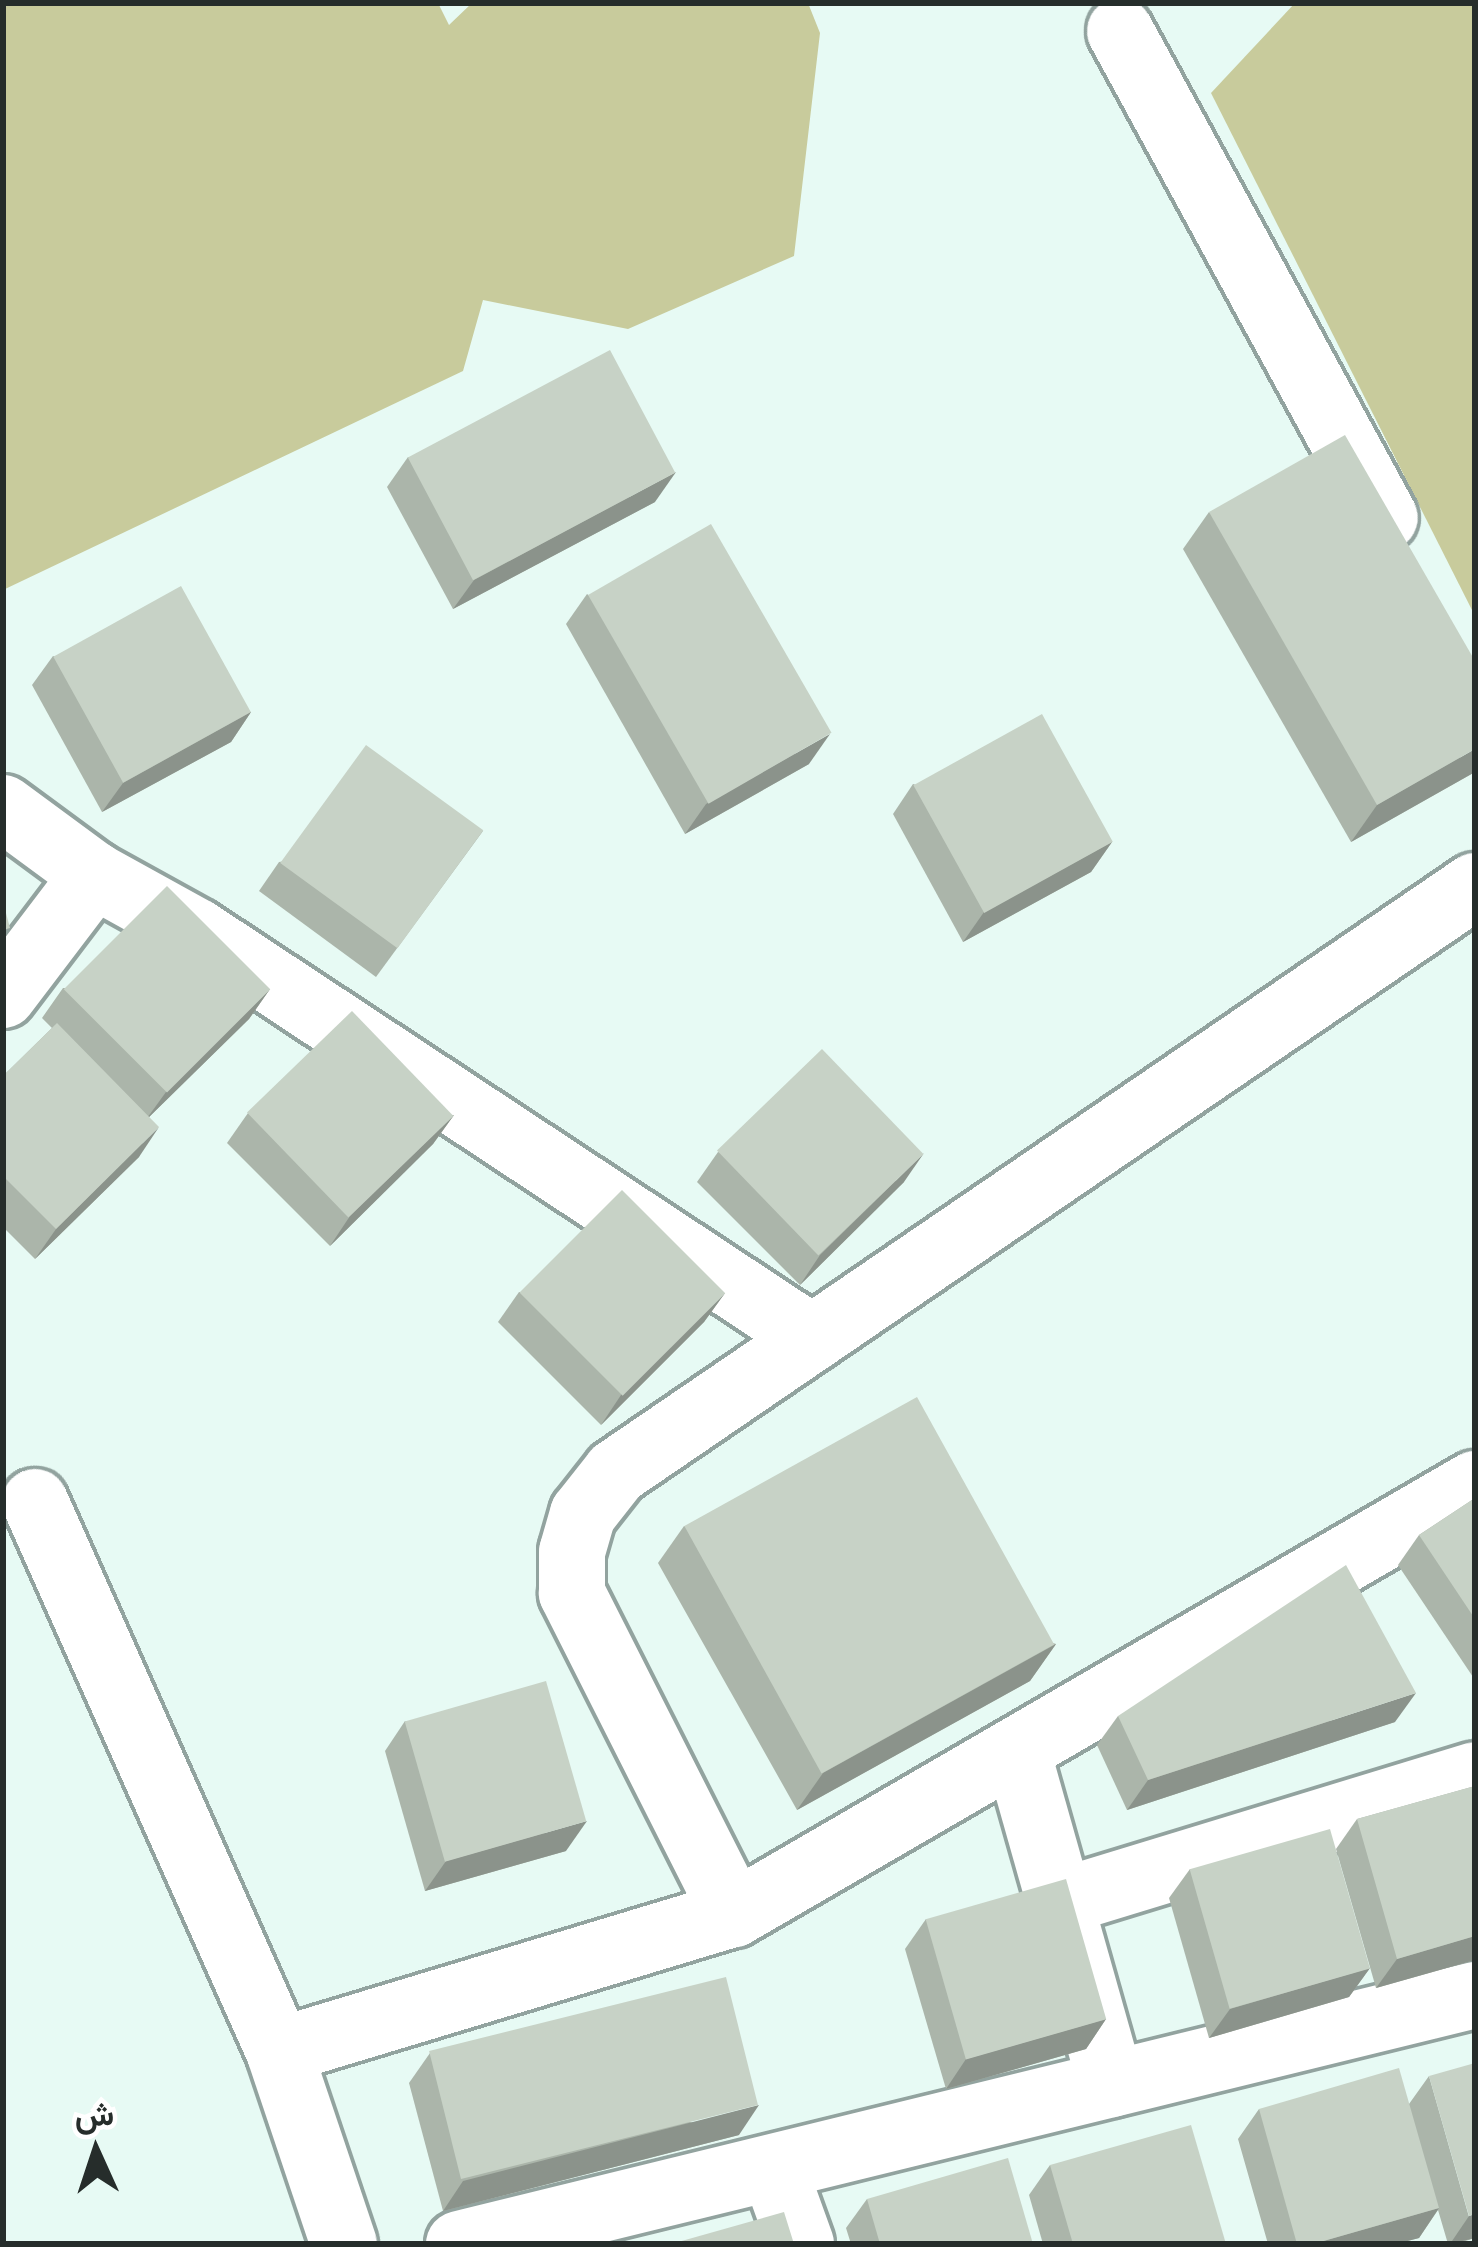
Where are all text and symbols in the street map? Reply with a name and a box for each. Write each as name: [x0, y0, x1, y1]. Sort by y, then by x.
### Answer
north arrow: [36, 2091, 156, 2211]
text: ش: [73, 2095, 115, 2135]

